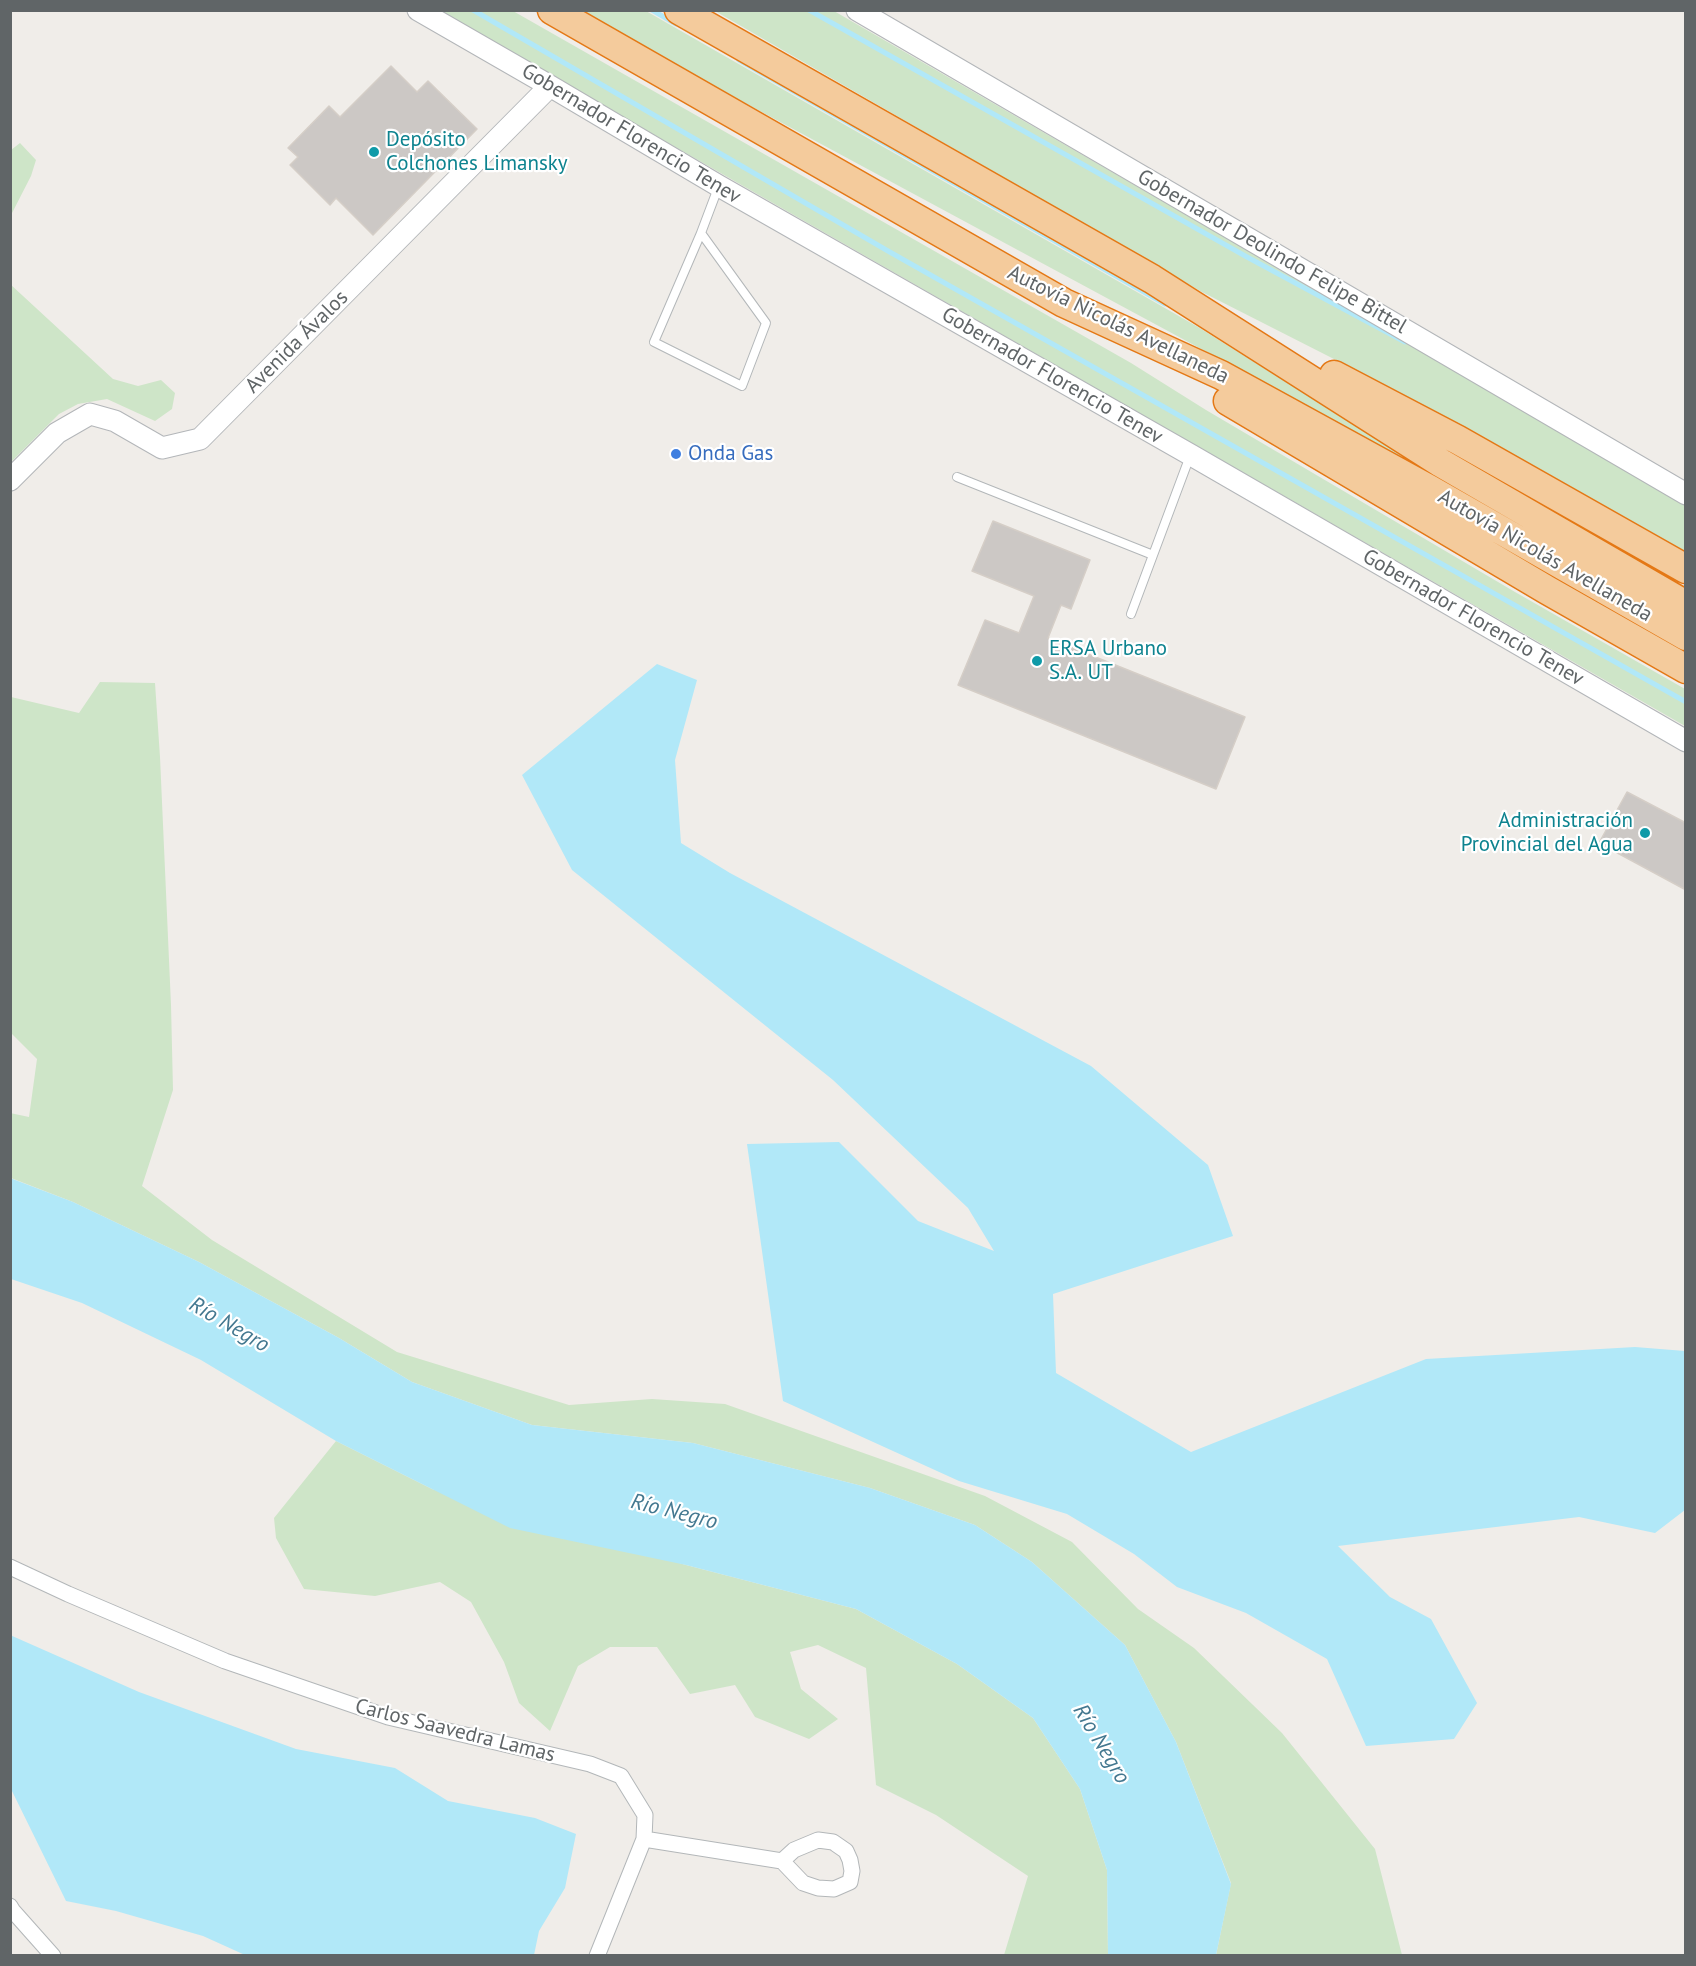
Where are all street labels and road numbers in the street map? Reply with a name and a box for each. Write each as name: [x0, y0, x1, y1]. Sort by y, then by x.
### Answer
street label: Gobernador Florencio Tenev: [517, 58, 745, 210]
street label: Gobernador Deolindo Felipe Bittel: [1133, 164, 1411, 340]
street label: Autovía Nicolás Avellaneda: [1003, 260, 1233, 390]
street label: Avenida Ávalos: [240, 285, 354, 399]
street label: Gobernador Florencio Tenev: [937, 302, 1167, 450]
street label: Autovía Nicolás Avellaneda: [1434, 484, 1656, 628]
street label: Gobernador Florencio Tenev: [1358, 544, 1588, 692]
street label: Carlos Saavedra Lamas: [352, 1694, 558, 1768]

